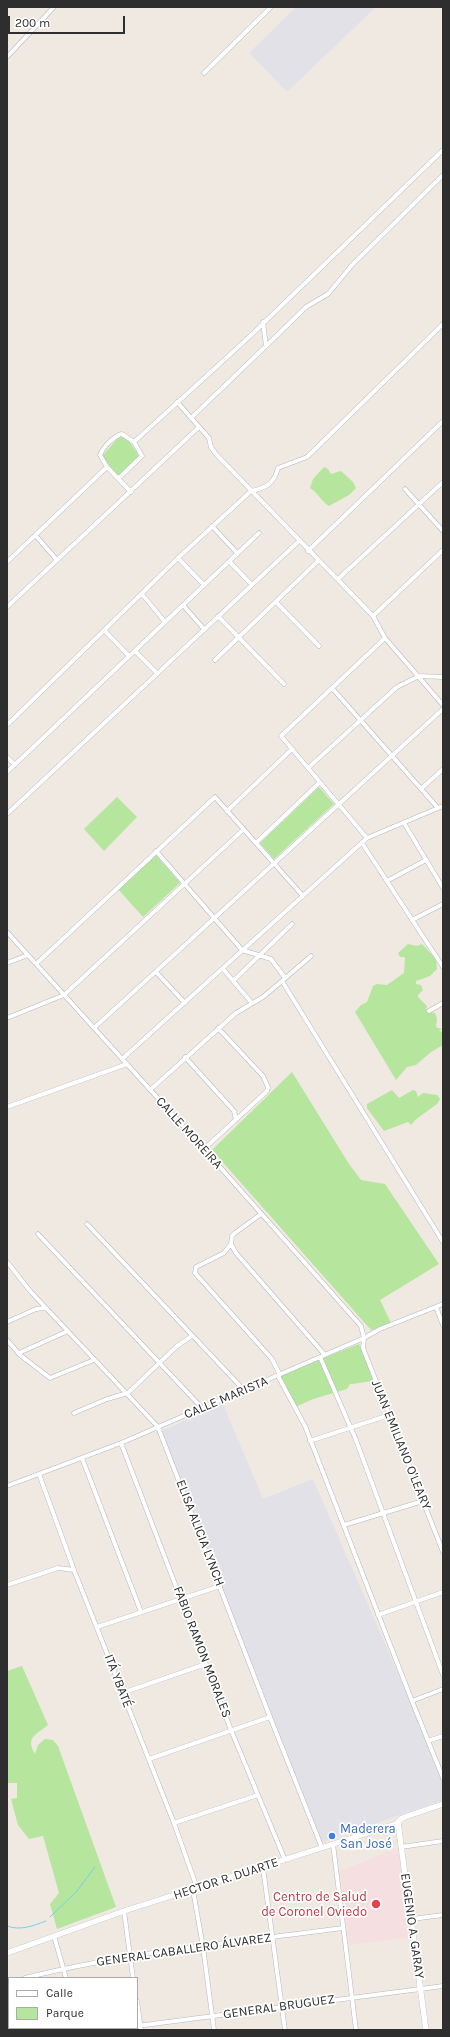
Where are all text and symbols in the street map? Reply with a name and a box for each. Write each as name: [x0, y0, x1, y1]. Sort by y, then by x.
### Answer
scale bar: [10, 8, 127, 34]
text: 200 m: [15, 16, 50, 30]
street label: CALLE MOREIRA: [153, 1094, 225, 1172]
street label: CALLE MARISTA: [182, 1373, 270, 1423]
street label: JUAN EMILIANO O'LEARY: [368, 1378, 434, 1512]
street label: ELISA ALICIA LYNCH: [173, 1478, 227, 1588]
street label: FABIO RAMON MORALES: [170, 1584, 234, 1720]
street label: ITÁ YBATÉ: [101, 1652, 135, 1710]
place label: Maderera San José: [340, 1821, 396, 1852]
marker: Maderera San José: [327, 1831, 337, 1841]
street label: HECTOR R. DUARTE: [171, 1855, 281, 1903]
street label: EUGENIO A. GARAY: [397, 1872, 427, 1980]
place label: Centro de Salud de Coronel Oviedo: [261, 1889, 367, 1920]
marker: Centro de Salud de Coronel Oviedo: [370, 1898, 382, 1910]
street label: GENERAL CABALLERO ÁLVAREZ: [95, 1930, 273, 1970]
legend: [8, 1977, 138, 2029]
text: Calle: [46, 1986, 73, 2000]
street label: GENERAL BRUGUEZ: [222, 1991, 336, 2023]
text: Parque: [46, 2006, 84, 2020]

